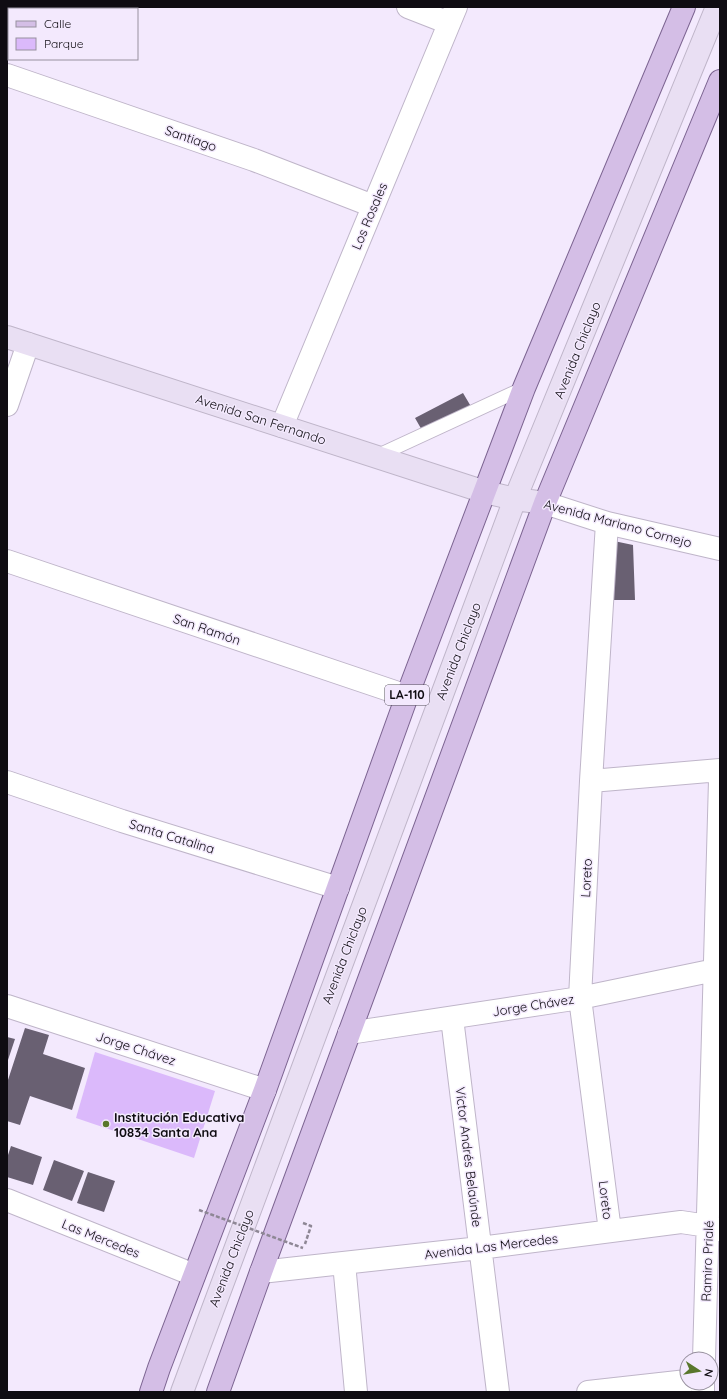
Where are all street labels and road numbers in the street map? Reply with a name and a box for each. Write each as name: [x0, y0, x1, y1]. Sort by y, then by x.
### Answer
street label: Santiago: [163, 122, 219, 154]
street label: Los Rosales: [348, 180, 390, 252]
street label: Avenida Chiclayo: [550, 299, 604, 401]
street label: Avenida San Fernando: [194, 390, 328, 448]
street label: Avenida Mariano Cornejo: [542, 496, 694, 551]
street label: Avenida Chiclayo: [432, 600, 484, 702]
street label: San Ramón: [171, 610, 243, 648]
road number: LA-110: [385, 685, 429, 705]
street label: Santa Catalina: [127, 815, 217, 857]
street label: Loreto: [577, 858, 595, 898]
street label: Avenida Chiclayo: [318, 904, 370, 1006]
street label: Jorge Chávez: [491, 991, 575, 1019]
street label: Jorge Chávez: [94, 1028, 178, 1068]
street label: Víctor Andrés Belaúnde: [452, 1086, 486, 1228]
street label: Loreto: [596, 1180, 616, 1220]
street label: Avenida Chiclayo: [205, 1207, 257, 1309]
street label: Las Mercedes: [60, 1215, 142, 1261]
street label: Ramiro Prialé: [698, 1220, 716, 1302]
street label: Avenida Las Mercedes: [423, 1230, 559, 1262]

